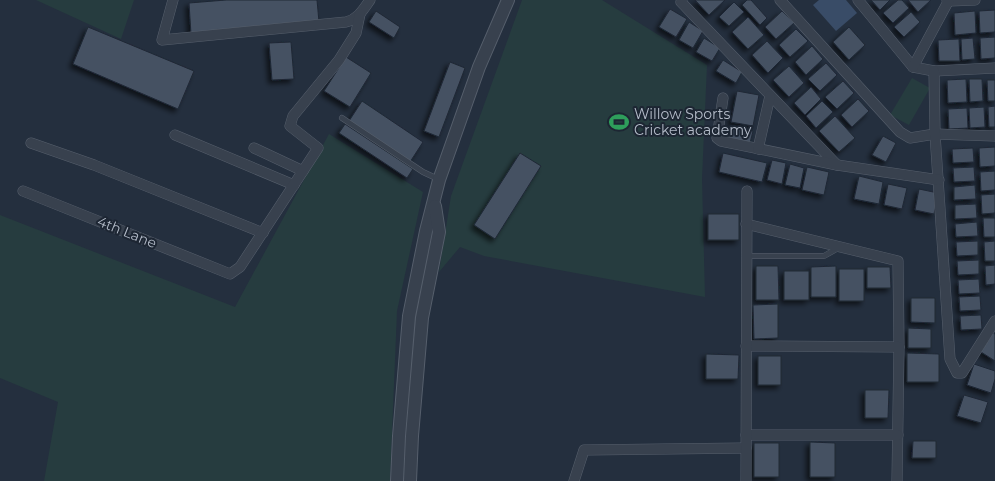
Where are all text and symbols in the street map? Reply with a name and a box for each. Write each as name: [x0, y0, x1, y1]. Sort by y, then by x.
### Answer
place label: Willow Sports Cricket academy: [634, 105, 752, 139]
sports icon: Willow Sports Cricket academy: [608, 111, 630, 133]
street label: 4th Lane: [95, 212, 159, 252]

